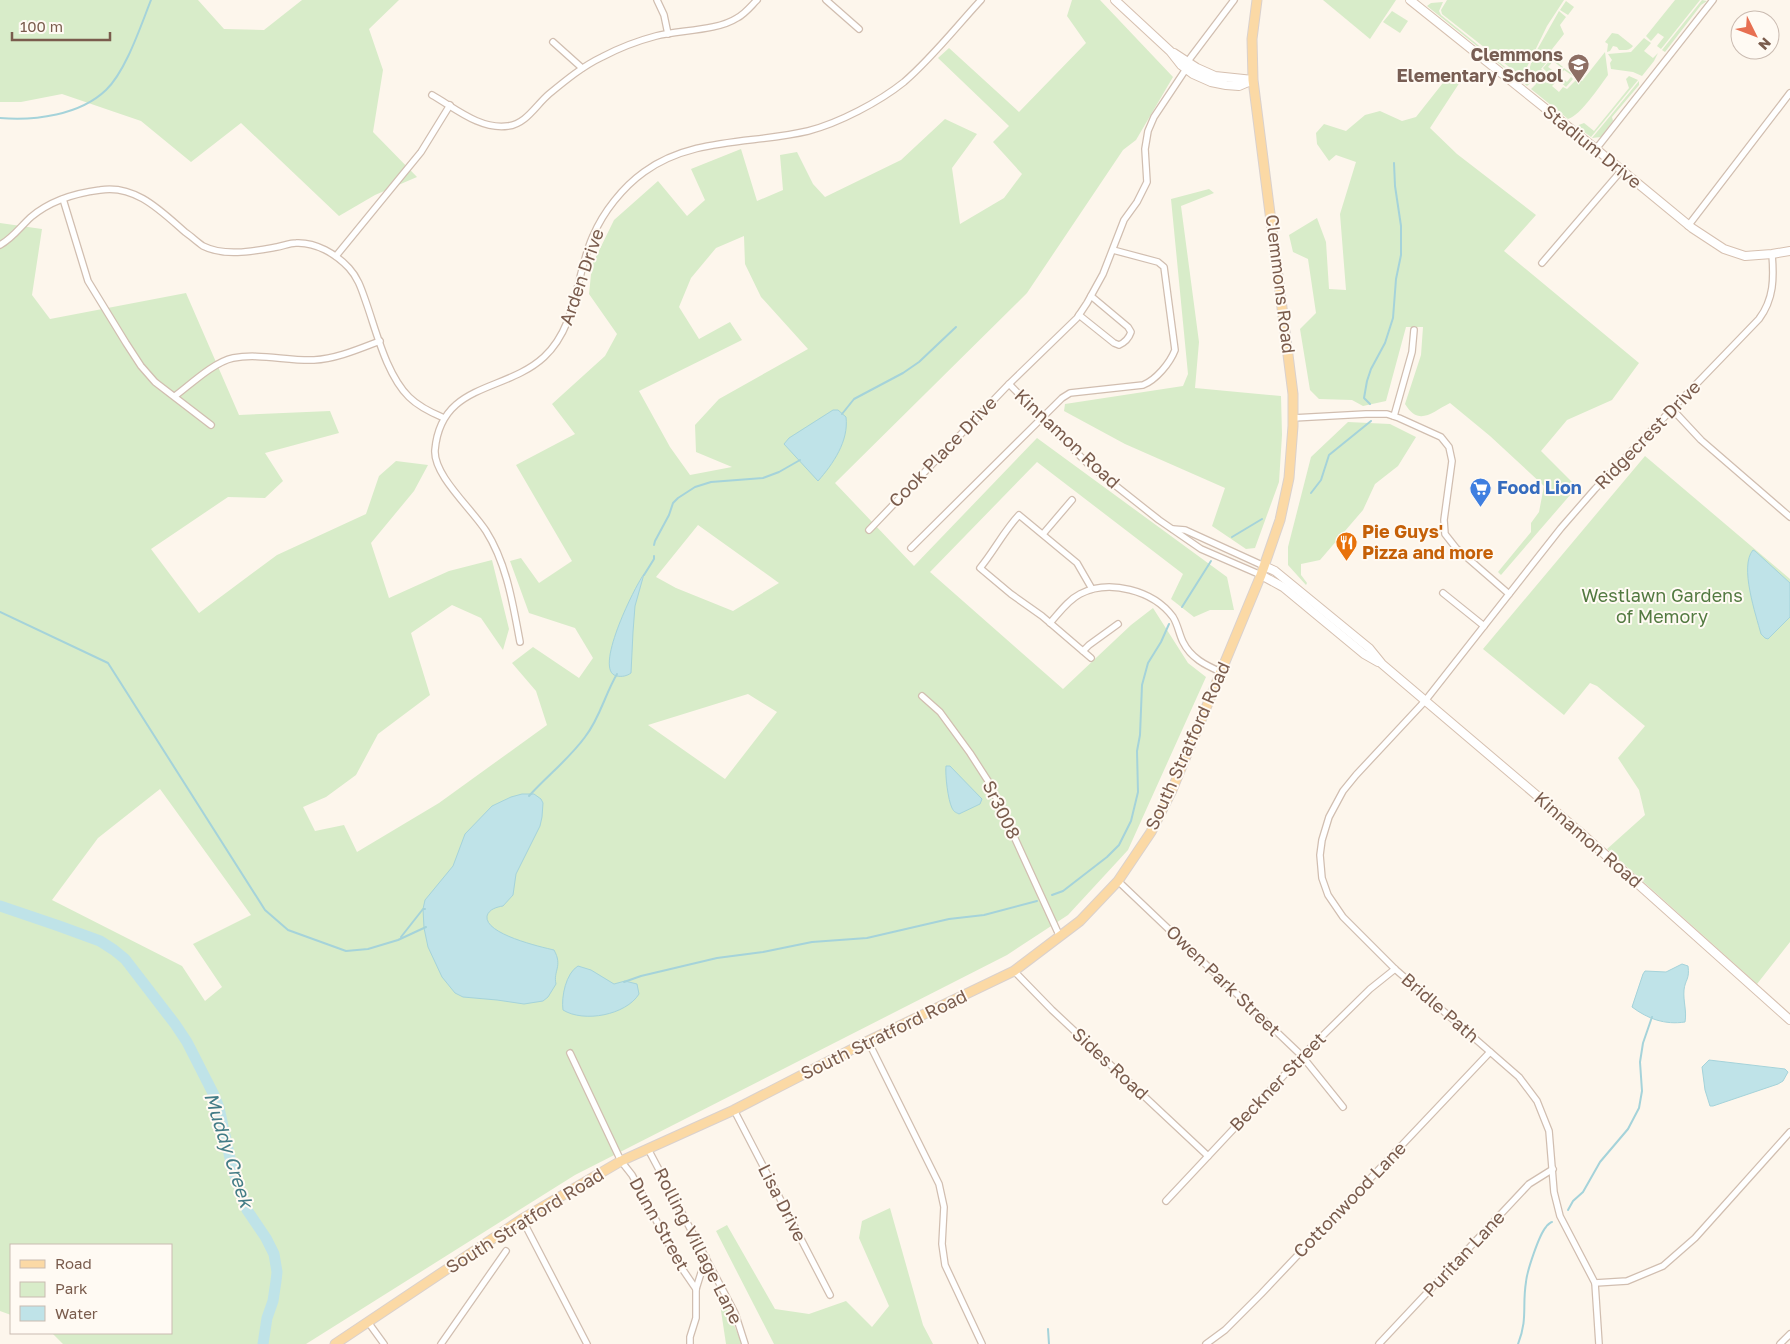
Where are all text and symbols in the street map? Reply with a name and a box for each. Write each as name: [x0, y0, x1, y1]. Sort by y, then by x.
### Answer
scale bar: [12, 10, 110, 42]
north arrow: [1730, 10, 1780, 60]
text: 100 m: [20, 17, 63, 35]
text: N: [1755, 34, 1775, 54]
place label: Clemmons Elementary School: [1397, 43, 1563, 86]
school or university icon: Clemmons Elementary School: [1567, 53, 1591, 84]
street label: Stadium Drive: [1539, 100, 1646, 193]
street label: Clemmons Road: [1262, 213, 1300, 355]
street label: Arden Drive: [554, 226, 608, 328]
street label: Ridgecrest Drive: [1590, 375, 1705, 493]
street label: Kinnamon Road: [1010, 384, 1125, 493]
street label: Cook Place Drive: [884, 391, 1001, 511]
supermarket icon: Food Lion: [1469, 476, 1493, 507]
place label: Food Lion: [1497, 476, 1582, 498]
place label: Pie Guys' Pizza and more: [1362, 520, 1494, 563]
restaurant icon: Pie Guys' Pizza and more: [1334, 530, 1358, 561]
park label: Westlawn Gardens of Memory: [1581, 584, 1743, 627]
street label: South Stratford Road: [1140, 658, 1234, 833]
street label: Sr3008: [978, 777, 1025, 842]
street label: Kinnamon Road: [1530, 786, 1647, 892]
street label: Owen Park Street: [1162, 920, 1285, 1040]
street label: Bridle Path: [1397, 968, 1484, 1047]
street label: South Stratford Road: [797, 984, 970, 1084]
street label: Sides Road: [1068, 1022, 1153, 1104]
street label: Beckner Street: [1225, 1027, 1330, 1135]
water label: Muddy Creek: [200, 1089, 260, 1212]
street label: Cottonwood Lane: [1288, 1137, 1410, 1262]
street label: Lisa Drive: [754, 1160, 812, 1245]
street label: South Stratford Road: [441, 1163, 608, 1278]
street label: Rolling Village Lane: [650, 1164, 748, 1327]
street label: Dunn Street: [625, 1173, 695, 1274]
street label: Puritan Lane: [1418, 1206, 1509, 1301]
legend: [10, 1244, 172, 1334]
text: Road: [55, 1254, 92, 1272]
text: Park: [55, 1279, 88, 1297]
text: Water: [55, 1304, 98, 1322]

